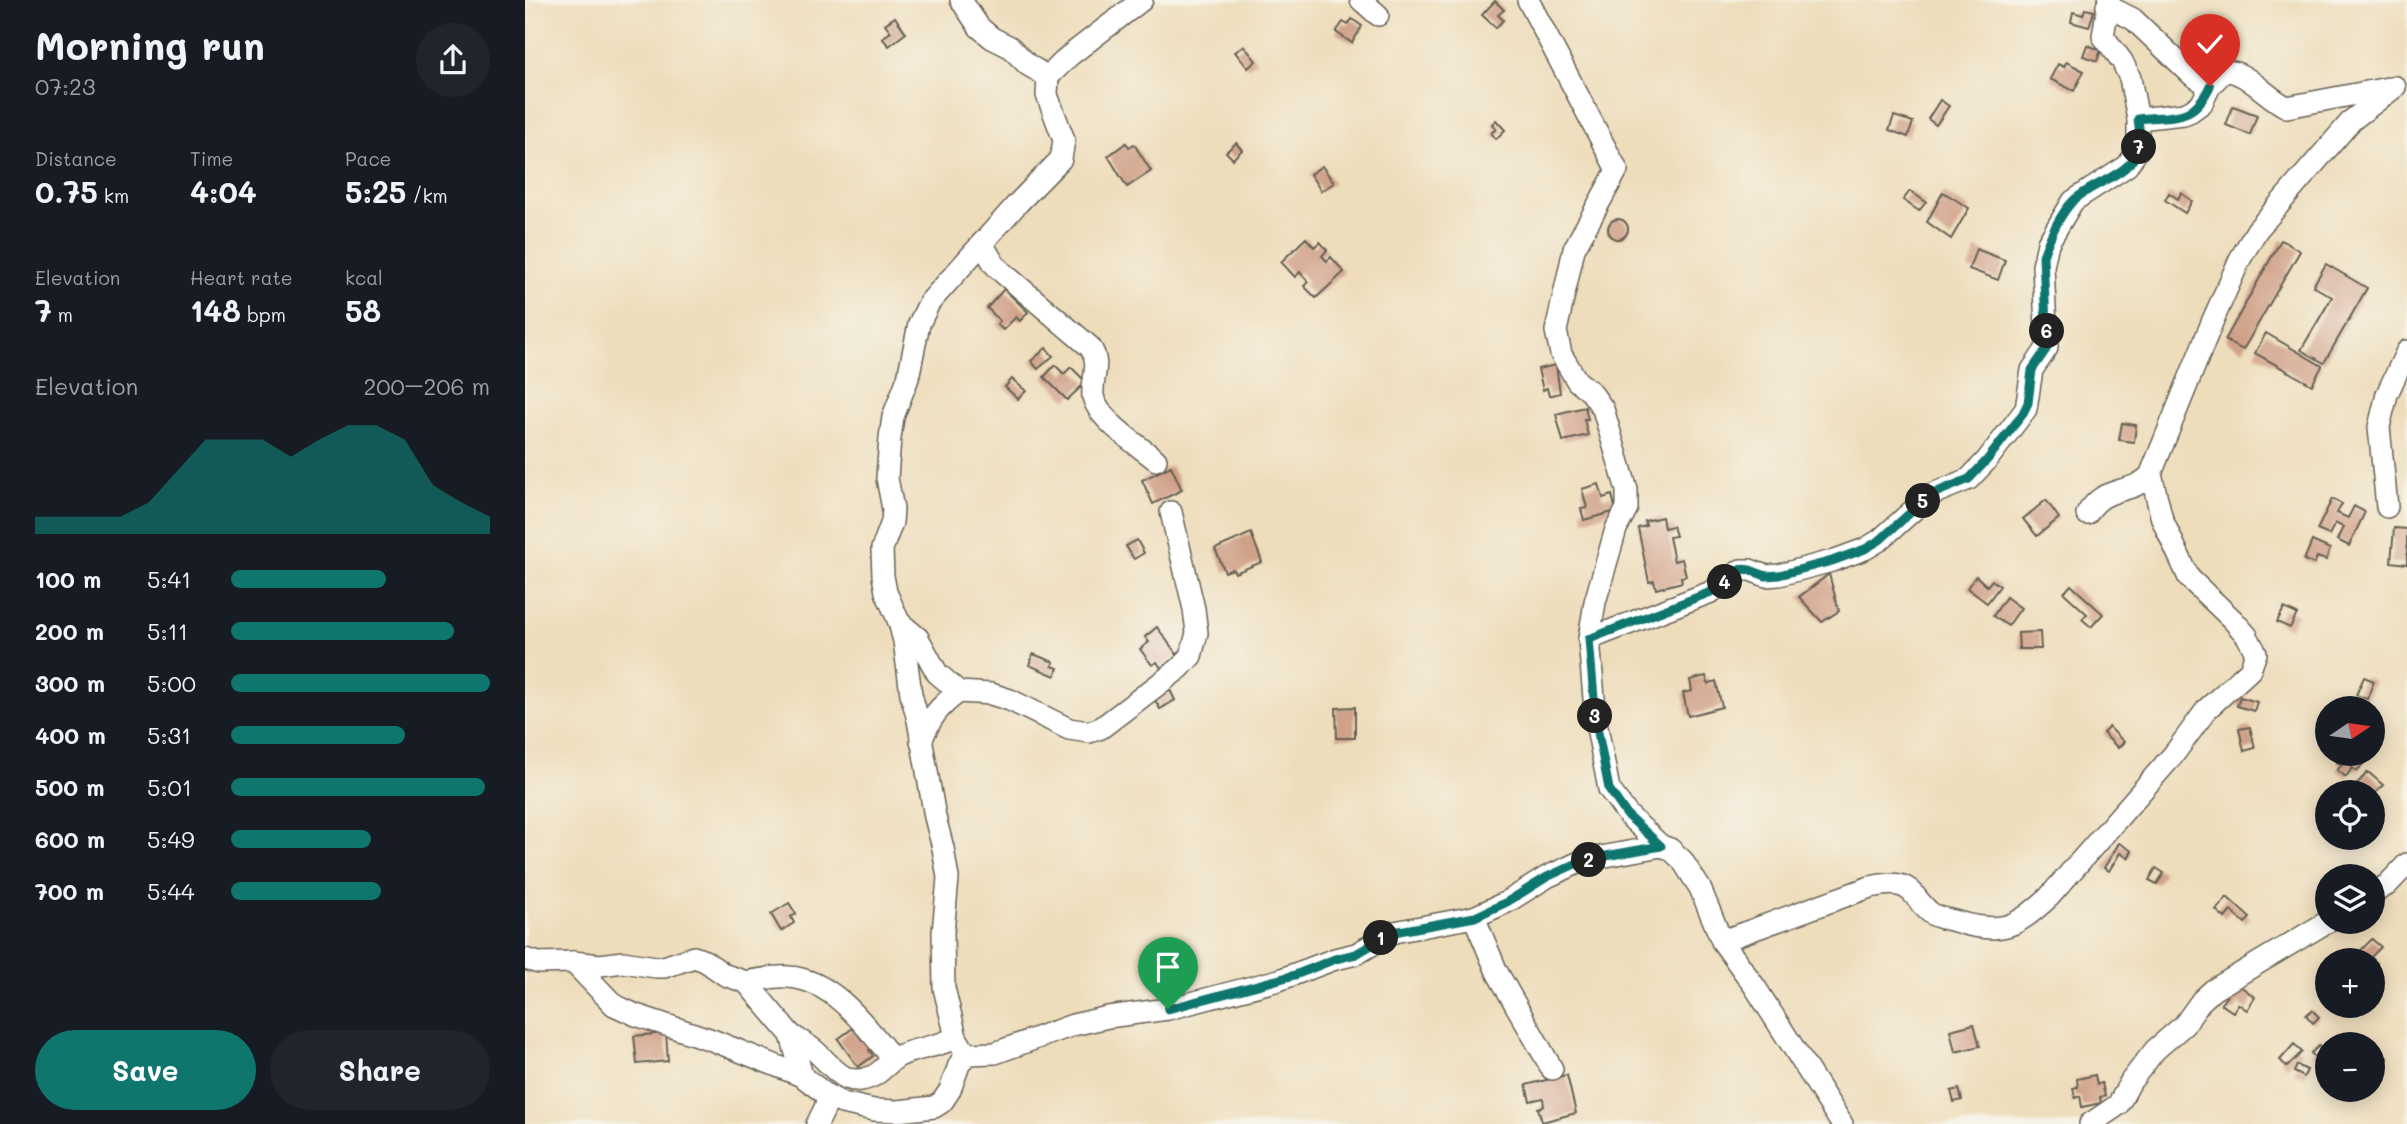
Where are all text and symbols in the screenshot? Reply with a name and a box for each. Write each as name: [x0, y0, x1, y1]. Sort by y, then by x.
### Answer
pin: [2180, 14, 2240, 86]
text: Morning run: [35, 20, 265, 70]
button: share: [416, 23, 490, 97]
icon: check: [2191, 25, 2229, 63]
text: 07:23: [35, 71, 95, 101]
pin: 7: [2121, 130, 2157, 164]
text: 7: [2133, 134, 2144, 159]
text: Distance: [35, 146, 117, 171]
text: Time: [190, 146, 233, 171]
text: Pace: [345, 146, 391, 171]
text: 0.75: [35, 171, 98, 211]
text: 4:04: [190, 171, 257, 211]
text: 5:25: [345, 171, 406, 211]
text: km: [98, 183, 129, 208]
text: /km: [406, 183, 448, 208]
text: Elevation: [35, 265, 120, 290]
text: Heart rate: [190, 265, 293, 290]
text: kcal: [345, 265, 383, 290]
text: 7: [35, 290, 52, 330]
text: 148: [190, 290, 241, 330]
text: 58: [345, 290, 381, 330]
text: m: [52, 302, 73, 327]
text: bpm: [241, 302, 286, 327]
pin: 6: [2029, 314, 2065, 348]
text: 6: [2041, 318, 2052, 343]
text: Elevation: [35, 371, 138, 401]
text: 200–206 m: [363, 371, 490, 401]
pin: 5: [1905, 484, 1941, 518]
text: 5: [1917, 488, 1928, 513]
text: 100 m: [35, 564, 101, 594]
text: 5:41: [147, 564, 191, 594]
pin: 4: [1707, 564, 1743, 600]
text: 4: [1718, 569, 1731, 594]
text: 200 m: [35, 616, 104, 646]
text: 5:11: [147, 616, 188, 646]
text: 300 m: [35, 668, 105, 698]
text: 5:00: [147, 668, 196, 698]
north arrow: [2315, 696, 2385, 766]
map controls: [2315, 696, 2385, 1102]
pin: 3: [1577, 698, 1613, 734]
text: 3: [1589, 703, 1600, 728]
text: 400 m: [35, 720, 106, 750]
text: 5:31: [147, 720, 191, 750]
text: 500 m: [35, 772, 105, 802]
text: 5:01: [147, 772, 192, 802]
button: locate: [2315, 780, 2385, 850]
text: 600 m: [35, 824, 105, 854]
text: 5:49: [147, 824, 195, 854]
pin: 2: [1571, 842, 1607, 878]
text: 2: [1583, 847, 1594, 872]
button: layers: [2315, 864, 2385, 934]
text: 700 m: [35, 876, 104, 906]
text: 5:44: [147, 876, 195, 906]
pin: 1: [1363, 920, 1399, 956]
text: 1: [1376, 925, 1385, 950]
pin: [1138, 937, 1198, 1009]
icon: arrive: [1149, 948, 1187, 986]
button: +: [2315, 948, 2385, 1018]
button: Save: [35, 1030, 256, 1110]
button: Share: [270, 1030, 490, 1110]
button: −: [2315, 1032, 2385, 1102]

